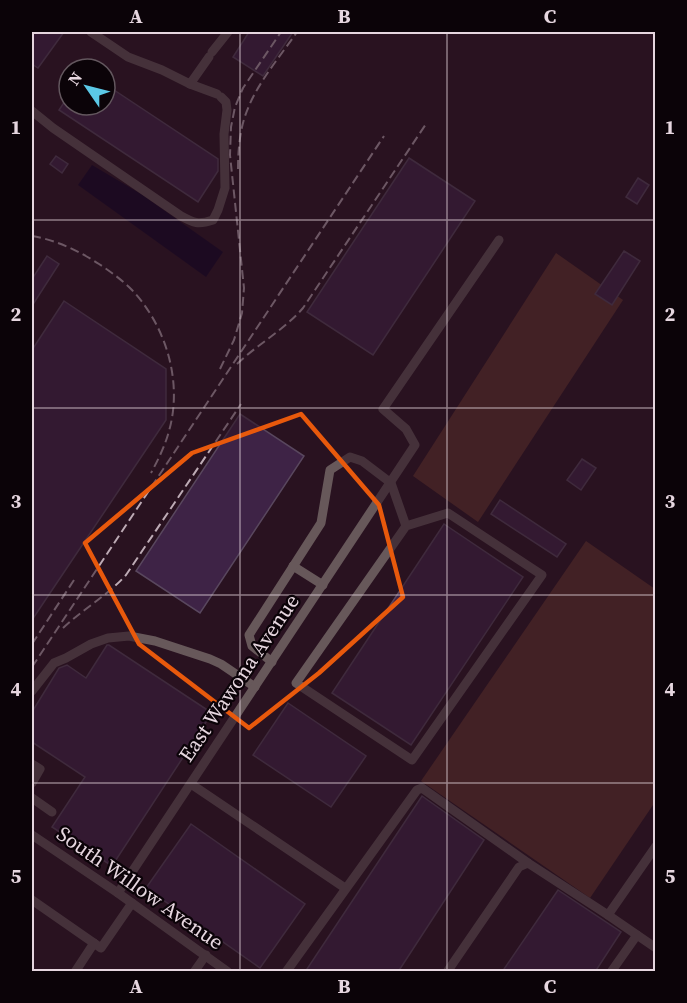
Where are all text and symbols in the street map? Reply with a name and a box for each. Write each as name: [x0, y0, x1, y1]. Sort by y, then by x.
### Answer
text: A: [129, 2, 143, 30]
text: B: [337, 2, 351, 30]
text: C: [544, 2, 556, 30]
north arrow: [57, 57, 117, 117]
text: N: [62, 67, 87, 89]
text: 1: [11, 113, 21, 141]
text: 1: [665, 113, 675, 141]
text: 2: [11, 300, 22, 328]
text: 2: [665, 300, 676, 328]
text: 3: [11, 487, 22, 515]
text: 3: [665, 487, 676, 515]
street label: East Wawona Avenue: [171, 588, 306, 767]
text: 4: [11, 675, 22, 703]
text: 4: [665, 675, 676, 703]
street label: South Willow Avenue: [51, 819, 230, 956]
text: 5: [11, 862, 22, 890]
text: 5: [665, 862, 676, 890]
text: A: [129, 972, 143, 1000]
text: B: [337, 972, 351, 1000]
text: C: [544, 972, 556, 1000]

